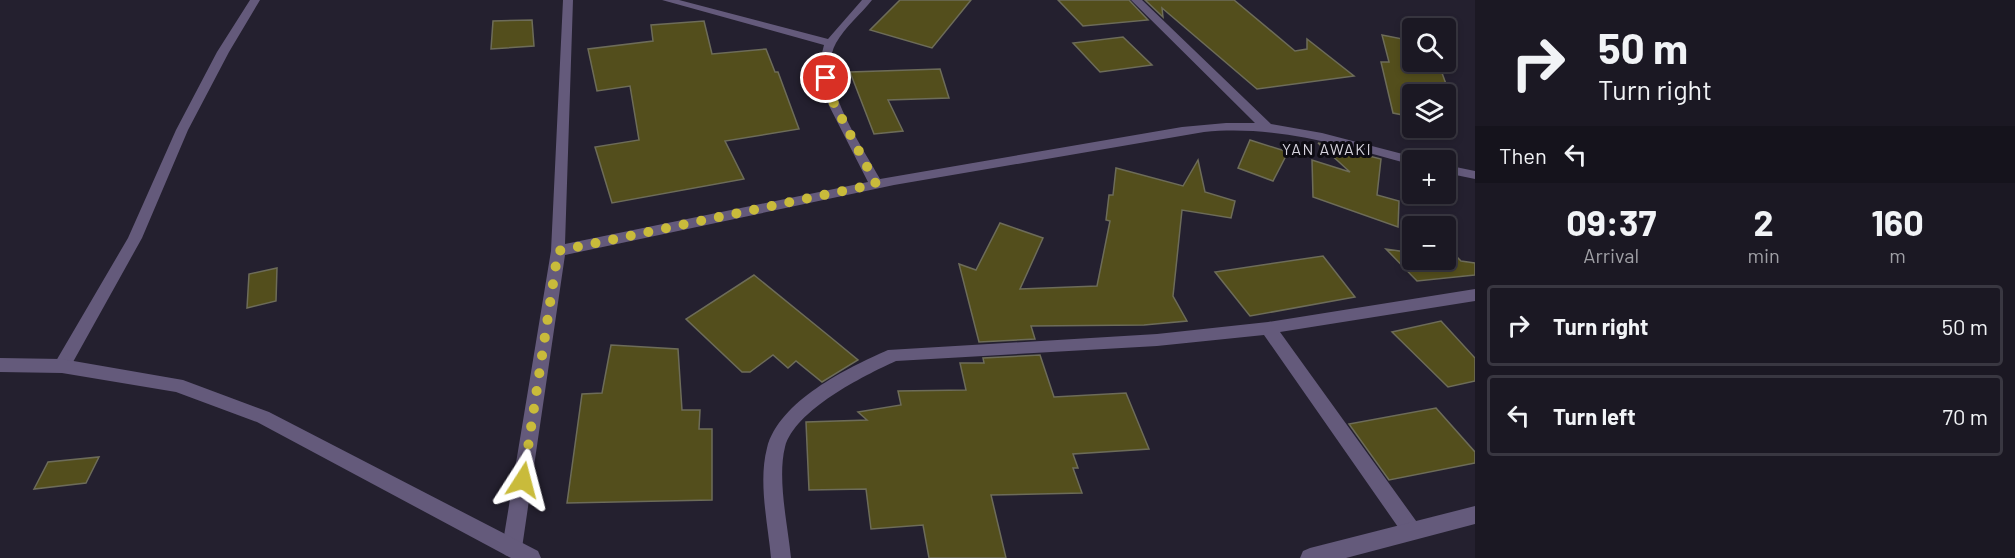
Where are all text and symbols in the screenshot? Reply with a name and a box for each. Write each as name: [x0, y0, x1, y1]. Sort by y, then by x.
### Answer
map controls: [1402, 18, 1456, 270]
button: search: [1402, 18, 1456, 72]
text: 50 m: [1598, 22, 1688, 72]
icon: right: [1499, 24, 1577, 102]
pin: [800, 52, 851, 103]
icon: arrive: [809, 61, 842, 94]
text: Turn right: [1598, 73, 1712, 105]
button: layers: [1402, 84, 1456, 138]
icon: left: [1559, 138, 1592, 171]
district label: YAN AWAKI: [1282, 139, 1372, 158]
text: Then: [1499, 142, 1547, 168]
button: +: [1402, 150, 1456, 204]
text: 09:37: [1566, 200, 1656, 243]
text: 2: [1754, 200, 1774, 243]
text: 160: [1871, 200, 1924, 243]
button: −: [1402, 216, 1456, 270]
text: Arrival: [1583, 243, 1639, 267]
text: min: [1747, 243, 1780, 267]
text: m: [1889, 243, 1906, 267]
icon: right: [1502, 309, 1535, 342]
text: Turn right: [1553, 313, 1648, 339]
text: 50 m: [1942, 313, 1988, 339]
icon: left: [1502, 399, 1535, 432]
text: Turn left: [1553, 403, 1636, 429]
text: 70 m: [1943, 403, 1988, 429]
position arrow: [491, 448, 555, 512]

